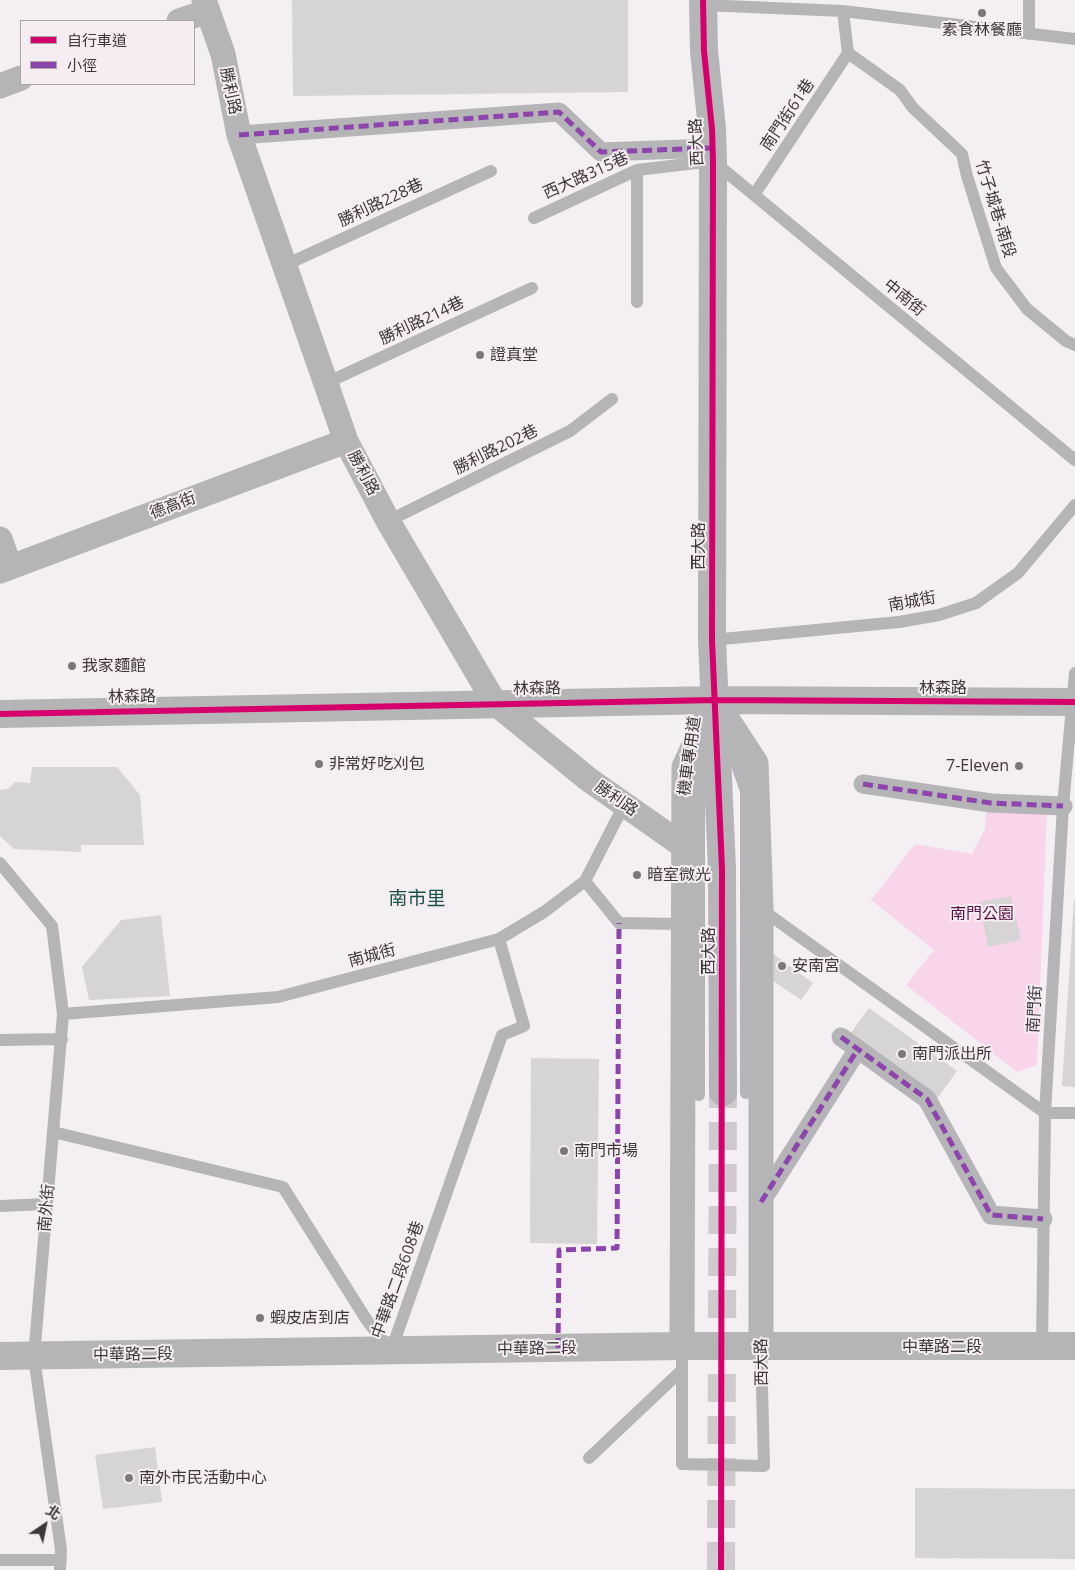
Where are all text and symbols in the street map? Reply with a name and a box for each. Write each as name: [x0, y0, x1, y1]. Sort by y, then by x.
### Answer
marker: 素食林餐廳: [976, 7, 988, 19]
legend: [20, 20, 195, 85]
place label: 素食林餐廳: [942, 20, 1022, 40]
text: 自行車道: [67, 30, 127, 50]
text: 小徑: [67, 55, 97, 75]
street label: 勝利路: [216, 66, 244, 116]
street label: 南門街61巷: [757, 76, 819, 154]
street label: 西大路: [686, 118, 708, 166]
street label: 西大路315巷: [540, 149, 632, 203]
street label: 竹子城巷-南段: [971, 158, 1019, 260]
street label: 勝利路228巷: [336, 175, 426, 231]
street label: 中南街: [879, 275, 929, 321]
street label: 勝利路214巷: [377, 293, 467, 349]
place label: 證真堂: [490, 345, 538, 365]
marker: 證真堂: [474, 349, 486, 361]
street label: 勝利路202巷: [451, 421, 541, 479]
street label: 勝利路: [343, 447, 383, 499]
street label: 德高街: [147, 488, 199, 524]
street label: 西大路: [689, 522, 709, 570]
street label: 南城街: [887, 588, 937, 616]
place label: 我家麵館: [82, 656, 146, 676]
marker: 我家麵館: [66, 660, 78, 672]
street label: 林森路: [919, 678, 967, 698]
street label: 林森路: [513, 679, 561, 699]
street label: 林森路: [108, 687, 156, 707]
street label: 機車專用道: [675, 715, 705, 797]
place label: 非常好吃刈包: [329, 754, 425, 774]
place label: 7-Eleven: [946, 756, 1009, 776]
marker: 非常好吃刈包: [313, 758, 325, 770]
marker: 7-Eleven: [1013, 760, 1025, 772]
street label: 勝利路: [591, 777, 641, 821]
place label: 暗室微光: [647, 865, 711, 885]
marker: 暗室微光: [631, 869, 643, 881]
district label: 南市里: [389, 889, 445, 911]
park label: 南門公園: [950, 904, 1014, 924]
street label: 西大路: [699, 927, 719, 975]
street label: 南城街: [346, 941, 398, 971]
place label: 安南宮: [792, 956, 840, 976]
marker: 安南宮: [776, 960, 788, 972]
street label: 南門街: [1024, 985, 1046, 1033]
place label: 南門派出所: [912, 1044, 992, 1064]
marker: 南門派出所: [896, 1048, 908, 1060]
place label: 南門市場: [574, 1141, 638, 1161]
marker: 南門市場: [558, 1145, 570, 1157]
street label: 南外街: [35, 1183, 59, 1233]
street label: 中華路二段608巷: [368, 1219, 428, 1341]
place label: 蝦皮店到店: [270, 1308, 350, 1328]
marker: 蝦皮店到店: [254, 1312, 266, 1324]
street label: 中華路二段: [902, 1337, 982, 1357]
street label: 西大路: [752, 1338, 772, 1386]
street label: 中華路二段: [497, 1339, 577, 1359]
street label: 中華路二段: [93, 1345, 173, 1365]
place label: 南外市民活動中心: [139, 1468, 267, 1488]
marker: 南外市民活動中心: [123, 1472, 135, 1484]
north arrow: [20, 1500, 70, 1550]
text: 北: [43, 1500, 65, 1524]

